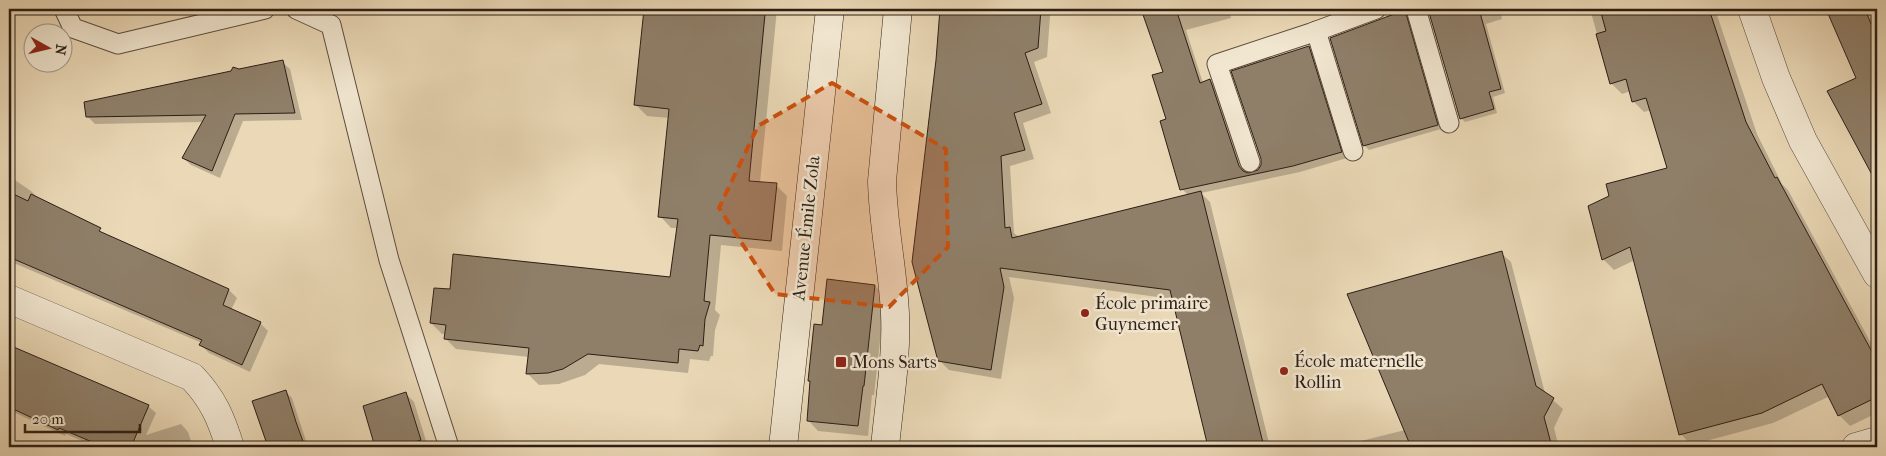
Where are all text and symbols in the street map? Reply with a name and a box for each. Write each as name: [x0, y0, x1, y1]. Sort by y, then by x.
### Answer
north arrow: [22, 22, 72, 72]
text: N: [51, 43, 70, 57]
street label: Avenue Émile Zola: [787, 154, 825, 302]
place label: École primaire Guynemer: [1095, 292, 1208, 335]
marker: École primaire Guynemer: [1079, 307, 1091, 319]
place label: École maternelle Rollin: [1294, 350, 1424, 393]
place label: Mons Sarts: [852, 352, 937, 373]
marker: Mons Sarts: [834, 355, 848, 369]
marker: École maternelle Rollin: [1278, 365, 1290, 377]
scale bar: [25, 401, 140, 433]
text: 20 m: [32, 410, 64, 428]

